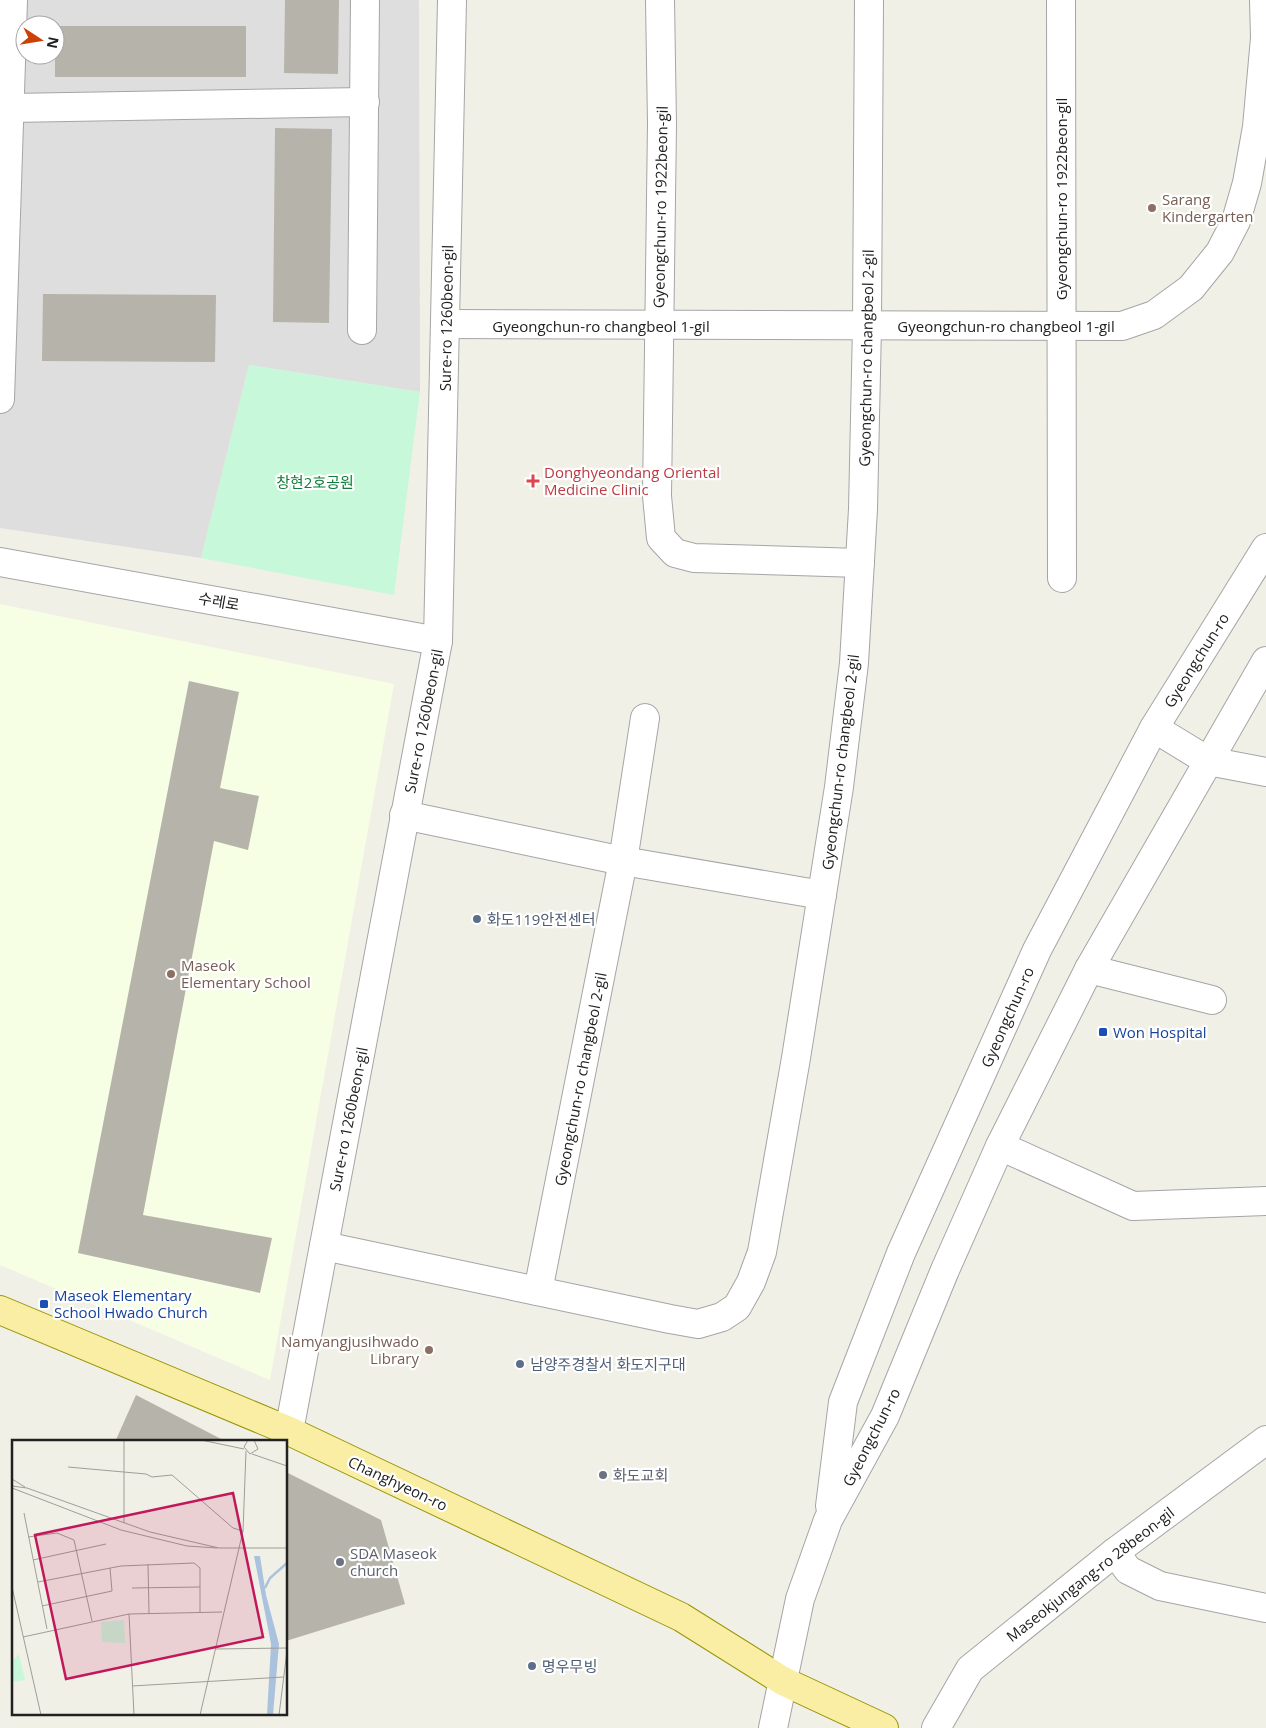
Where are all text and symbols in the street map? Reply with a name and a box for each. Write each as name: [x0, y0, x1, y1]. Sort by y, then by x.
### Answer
north arrow: [15, 15, 65, 65]
text: N: [43, 35, 64, 50]
street label: Gyeongchun-ro 1922beon-gil: [1051, 98, 1071, 300]
street label: Gyeongchun-ro 1922beon-gil: [648, 106, 672, 308]
place label: Sarang Kindergarten: [1162, 189, 1253, 226]
marker: Sarang Kindergarten: [1146, 202, 1158, 214]
street label: Sure-ro 1260beon-gil: [435, 245, 457, 391]
street label: Gyeongchun-ro changbeol 2-gil: [854, 249, 878, 467]
street label: Gyeongchun-ro changbeol 1-gil: [492, 316, 710, 336]
street label: Gyeongchun-ro changbeol 1-gil: [897, 316, 1115, 336]
place label: Donghyeondang Oriental Medicine Clinic: [544, 462, 720, 499]
park label: 창현2호공원: [276, 472, 354, 492]
marker: Donghyeondang Oriental Medicine Clinic: [526, 474, 540, 488]
street label: 수레로: [197, 588, 241, 614]
street label: Gyeongchun-ro: [1159, 609, 1233, 711]
street label: Sure-ro 1260beon-gil: [399, 647, 447, 795]
street label: Gyeongchun-ro changbeol 2-gil: [817, 653, 863, 871]
place label: 화도119안전센터: [487, 909, 596, 929]
marker: 화도119안전센터: [471, 913, 483, 925]
place label: Maseok Elementary School: [181, 955, 311, 992]
street label: Gyeongchun-ro: [976, 964, 1038, 1070]
marker: Maseok Elementary School: [165, 968, 177, 980]
street label: Gyeongchun-ro changbeol 2-gil: [549, 970, 611, 1188]
place label: Won Hospital: [1113, 1022, 1207, 1042]
marker: Won Hospital: [1097, 1026, 1109, 1038]
street label: Sure-ro 1260beon-gil: [324, 1045, 372, 1193]
place label: Maseok Elementary School Hwado Church: [54, 1285, 208, 1322]
marker: Maseok Elementary School Hwado Church: [38, 1298, 50, 1310]
place label: Namyangjusihwado Library: [281, 1331, 419, 1368]
marker: Namyangjusihwado Library: [423, 1344, 435, 1356]
place label: 남양주경찰서 화도지구대: [530, 1354, 686, 1374]
marker: 남양주경찰서 화도지구대: [514, 1358, 526, 1370]
street label: Gyeongchun-ro: [838, 1384, 904, 1490]
inset map: [12, 1440, 288, 1716]
street label: Changhyeon-ro: [345, 1451, 451, 1515]
place label: 화도교회: [613, 1465, 668, 1485]
marker: 화도교회: [597, 1469, 609, 1481]
street label: Maseokjungang-ro 28beon-gil: [1002, 1502, 1178, 1646]
place label: SDA Maseok church: [350, 1543, 437, 1580]
marker: SDA Maseok church: [334, 1556, 346, 1568]
place label: 명우무빙: [542, 1656, 597, 1676]
marker: 명우무빙: [526, 1660, 538, 1672]

